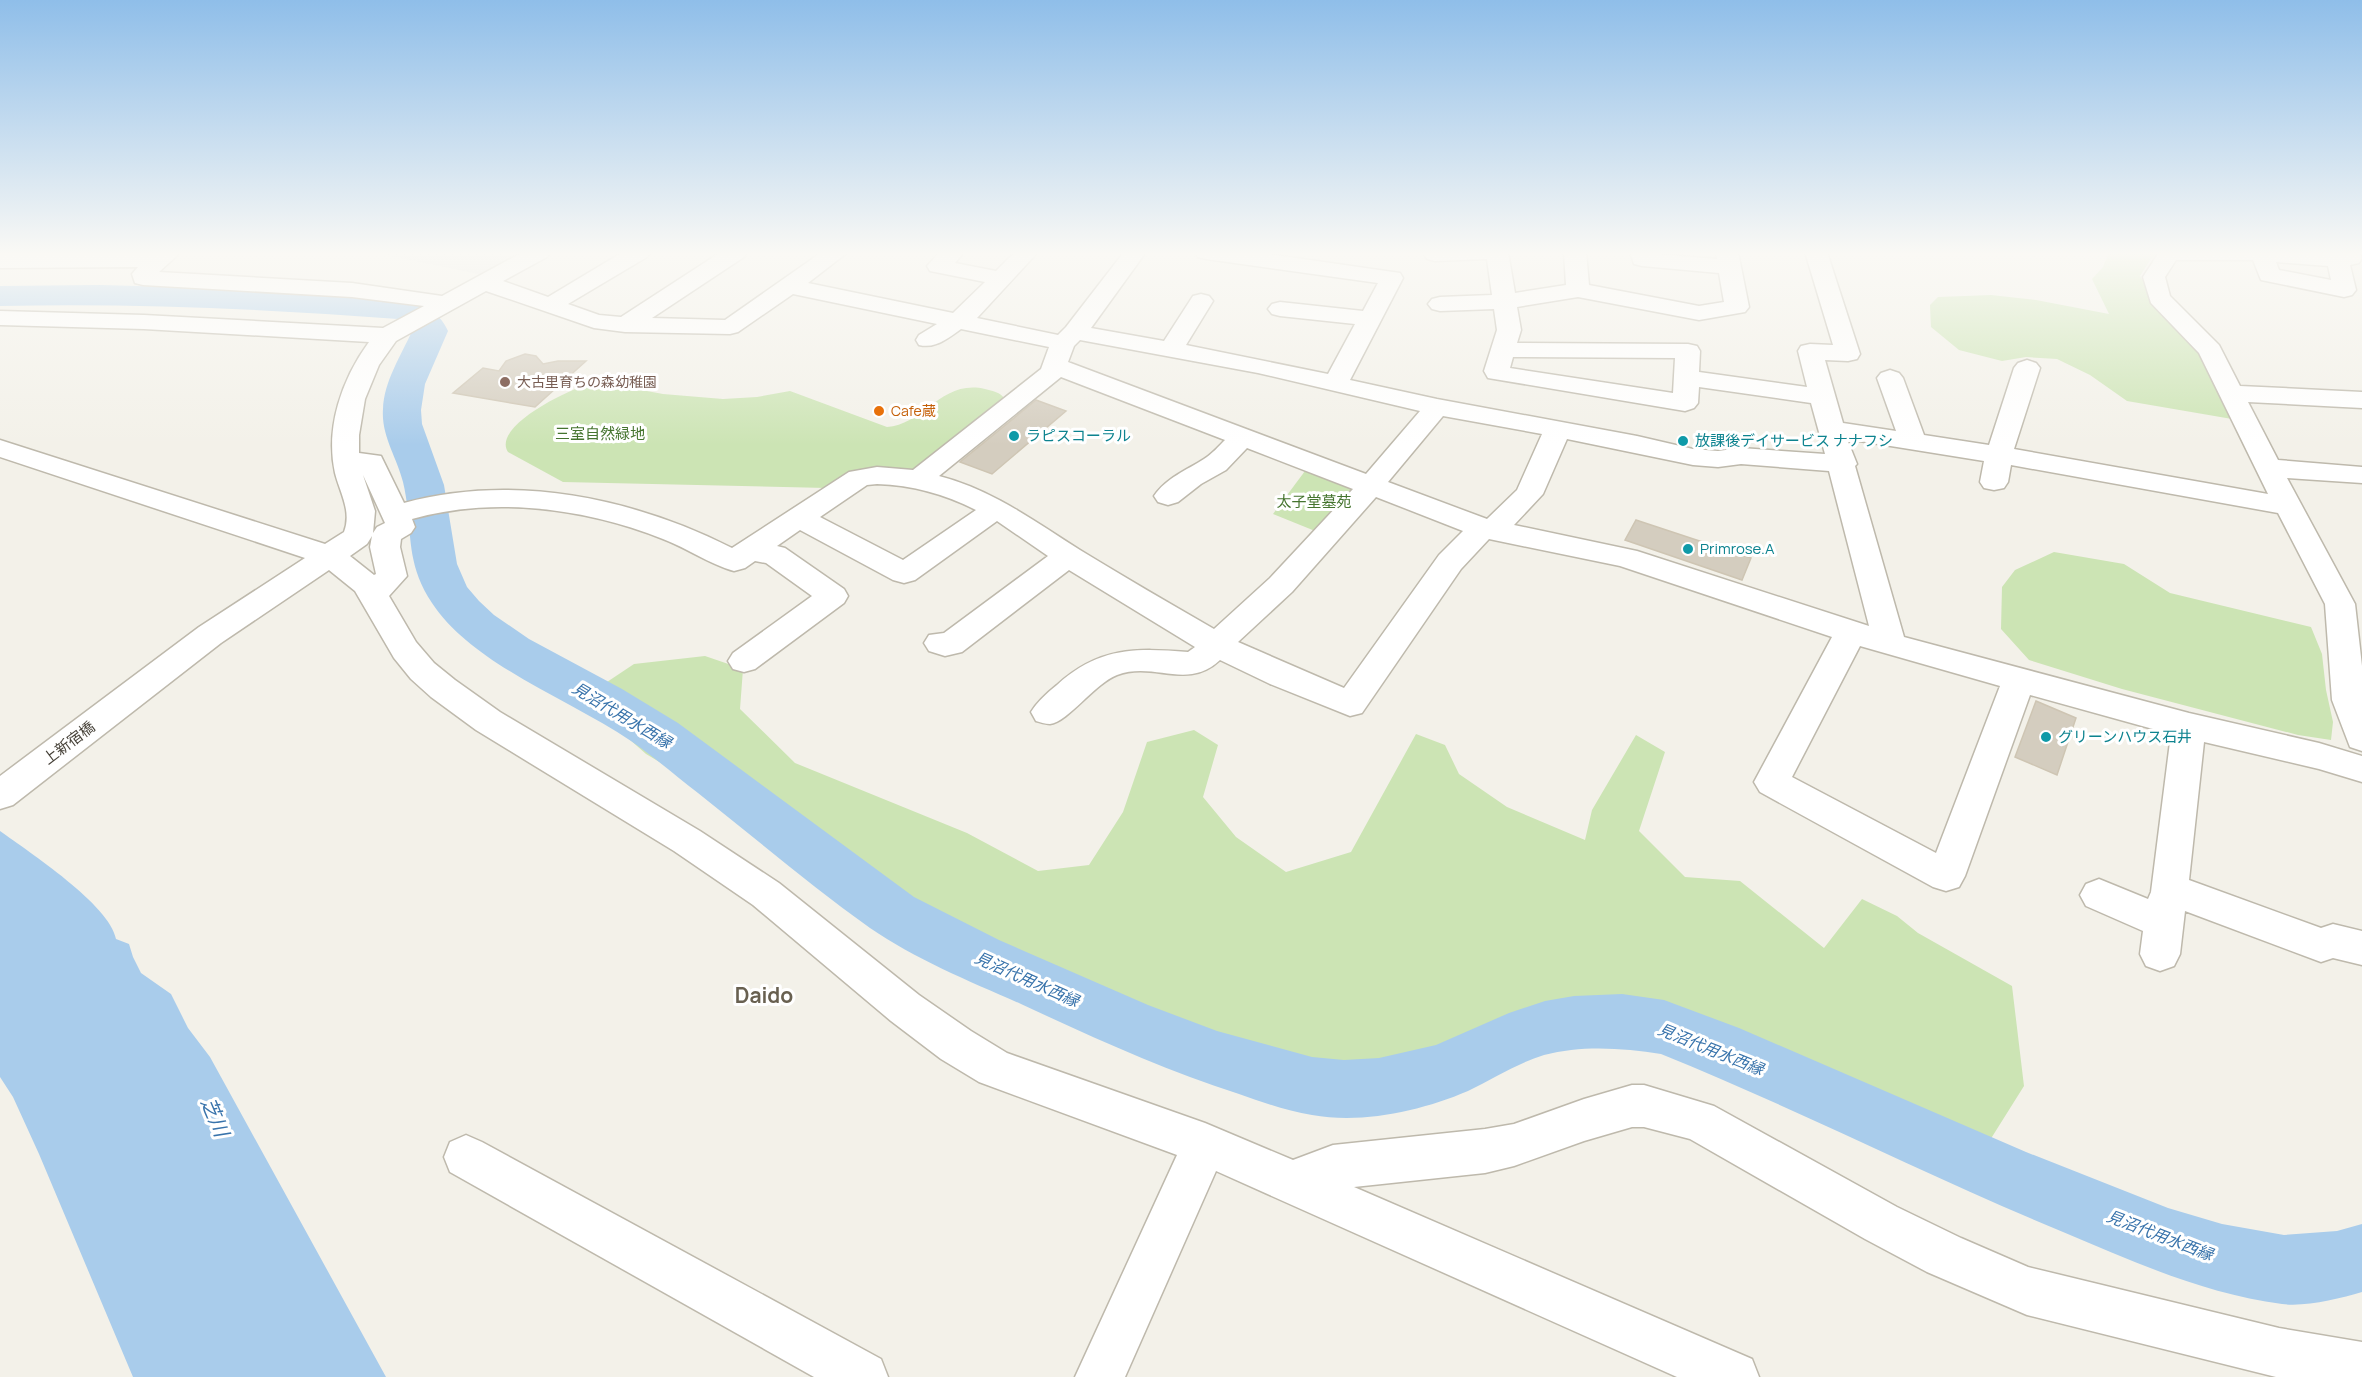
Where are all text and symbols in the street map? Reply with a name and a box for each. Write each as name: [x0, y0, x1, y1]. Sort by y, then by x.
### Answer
place label: 大古里育ちの森幼稚園: [517, 372, 657, 391]
marker: 大古里育ちの森幼稚園: [498, 375, 512, 389]
place label: Cafe蔵: [891, 401, 936, 420]
marker: Cafe蔵: [872, 404, 886, 418]
park label: 三室自然緑地: [555, 423, 645, 444]
place label: ラピスコーラル: [1026, 425, 1131, 446]
marker: ラピスコーラル: [1007, 429, 1021, 443]
place label: 放課後デイサービス ナナフシ: [1695, 430, 1893, 451]
marker: 放課後デイサービス ナナフシ: [1676, 434, 1690, 448]
park label: 太子堂墓苑: [1276, 491, 1352, 512]
place label: Primrose.A: [1700, 538, 1775, 559]
marker: Primrose.A: [1681, 542, 1695, 556]
water label: 見沼代用水西縁: [568, 677, 677, 754]
street label: 上新宿橋: [38, 716, 99, 769]
place label: グリーンハウス石井: [2058, 726, 2192, 747]
marker: グリーンハウス石井: [2039, 730, 2053, 744]
water label: 見沼代用水西縁: [971, 946, 1084, 1013]
district label: Daido: [735, 981, 793, 1009]
water label: 見沼代用水西縁: [1655, 1018, 1769, 1081]
water label: 芝川: [195, 1093, 236, 1142]
water label: 見沼代用水西縁: [2104, 1205, 2218, 1266]

